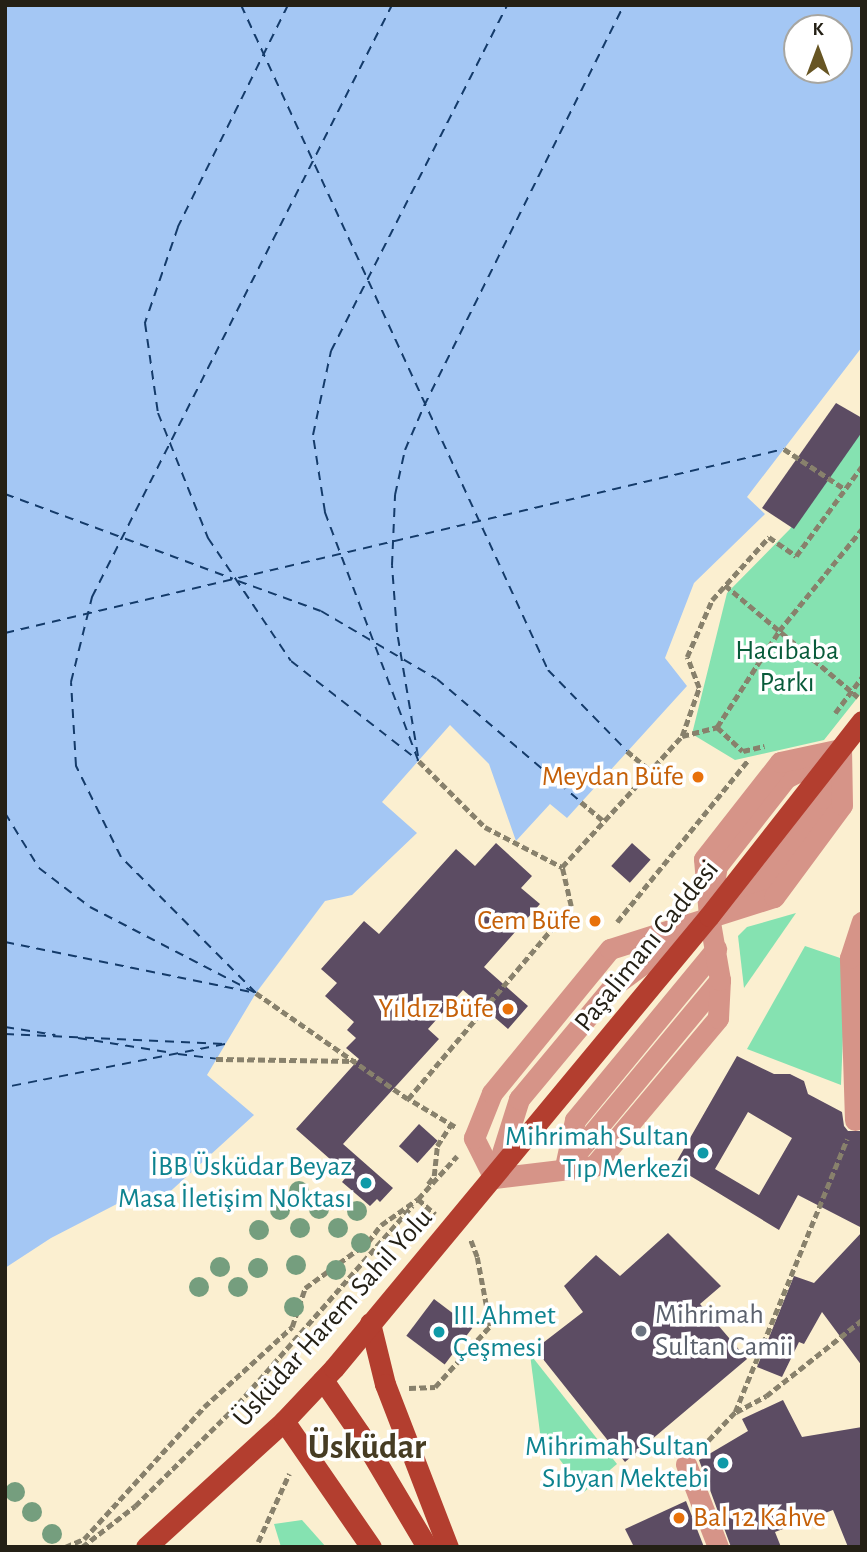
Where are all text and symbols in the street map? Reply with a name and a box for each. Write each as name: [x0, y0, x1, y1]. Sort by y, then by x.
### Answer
north arrow: [783, 14, 853, 84]
text: K: [812, 20, 824, 39]
park label: Hacıbaba Parkı: [735, 634, 839, 700]
place label: Meydan Büfe: [542, 760, 684, 794]
marker: Meydan Büfe: [690, 769, 706, 785]
street label: Paşalimanı Caddesi: [567, 853, 727, 1039]
place label: Cem Büfe: [477, 904, 581, 938]
marker: Cem Büfe: [587, 913, 603, 929]
place label: Yıldız Büfe: [378, 992, 494, 1026]
marker: Yıldız Büfe: [500, 1001, 516, 1017]
place label: Mihrimah Sultan Tıp Merkezi: [505, 1120, 689, 1186]
marker: Mihrimah Sultan Tıp Merkezi: [695, 1145, 711, 1161]
place label: İBB Üsküdar Beyaz Masa İletişim Noktası: [118, 1150, 352, 1216]
marker: İBB Üsküdar Beyaz Masa İletişim Noktası: [358, 1175, 374, 1191]
street label: Üsküdar Harem Sahil Yolu: [226, 1202, 440, 1434]
place label: Mihrimah Sultan Camii: [655, 1298, 793, 1364]
place label: III.Ahmet Çeşmesi: [453, 1299, 556, 1365]
marker: Mihrimah Sultan Camii: [633, 1323, 649, 1339]
marker: III.Ahmet Çeşmesi: [431, 1324, 447, 1340]
district label: Üsküdar: [308, 1427, 426, 1469]
place label: Mihrimah Sultan Sıbyan Mektebi: [525, 1430, 709, 1496]
marker: Mihrimah Sultan Sıbyan Mektebi: [715, 1455, 731, 1471]
place label: Bal 12 Kahve: [693, 1501, 826, 1535]
marker: Bal 12 Kahve: [671, 1510, 687, 1526]

